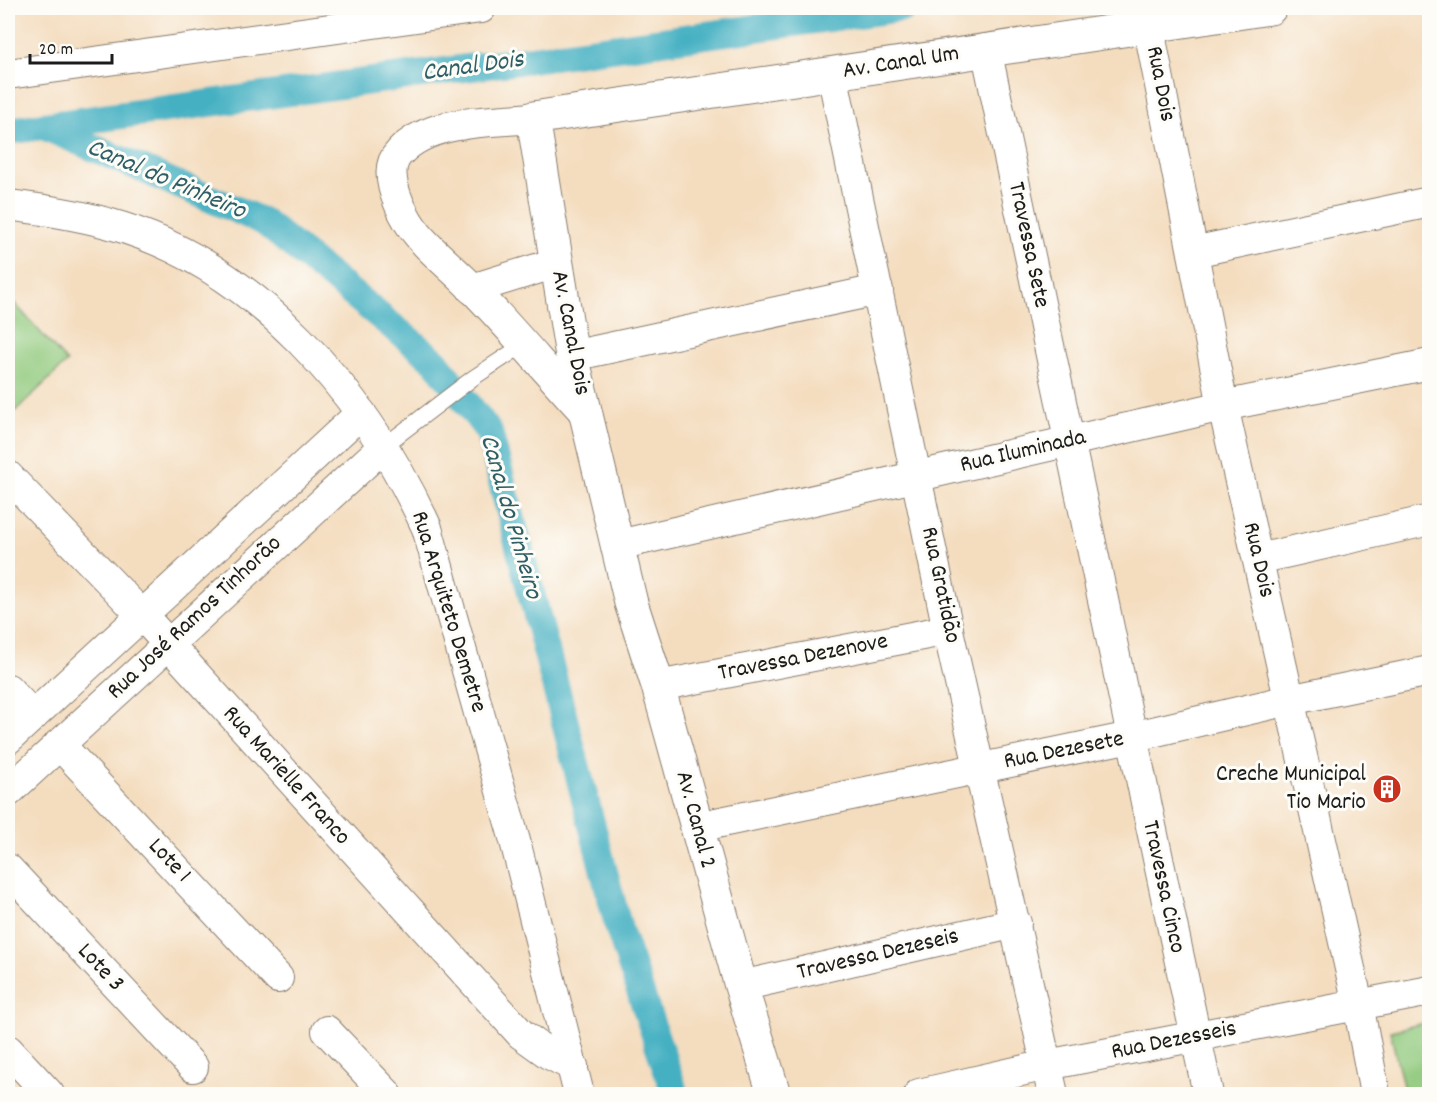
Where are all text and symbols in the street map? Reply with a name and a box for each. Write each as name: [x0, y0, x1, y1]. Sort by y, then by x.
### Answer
scale bar: [30, 27, 112, 65]
street label: Av. Canal Um: [840, 37, 962, 89]
text: 20 m: [39, 38, 73, 63]
water label: Canal Dois: [420, 41, 527, 92]
street label: Rua Dois: [1136, 43, 1184, 125]
water label: Canal do Pinheiro: [81, 130, 252, 231]
street label: Travessa Sete: [998, 179, 1058, 311]
street label: Av. Canal Dois: [541, 268, 599, 398]
street label: Rua Iluminada: [957, 421, 1090, 483]
water label: Canal do Pinheiro: [469, 431, 551, 605]
street label: Rua Arquiteto Demetre: [401, 507, 495, 717]
street label: Rua Dois: [1233, 519, 1283, 601]
street label: Rua Gratidão: [911, 524, 969, 646]
street label: Rua José Ramos Tinhorão: [100, 528, 290, 708]
street label: Travessa Dezenove: [715, 625, 891, 691]
street label: Rua Marielle Franco: [214, 699, 358, 853]
street label: Rua Dezesete: [1001, 723, 1127, 779]
place label: Creche Municipal Tio Mario: [1216, 758, 1366, 820]
street label: Av. Canal 2: [666, 767, 724, 873]
building icon: Creche Municipal Tio Mario: [1371, 773, 1403, 805]
street label: Travessa Cinco: [1132, 817, 1194, 957]
street label: Lote 1: [139, 831, 199, 891]
street label: Travessa Dezeseis: [794, 920, 962, 990]
street label: Lote 3: [68, 936, 132, 1000]
street label: Rua Dezesseis: [1109, 1012, 1239, 1070]

